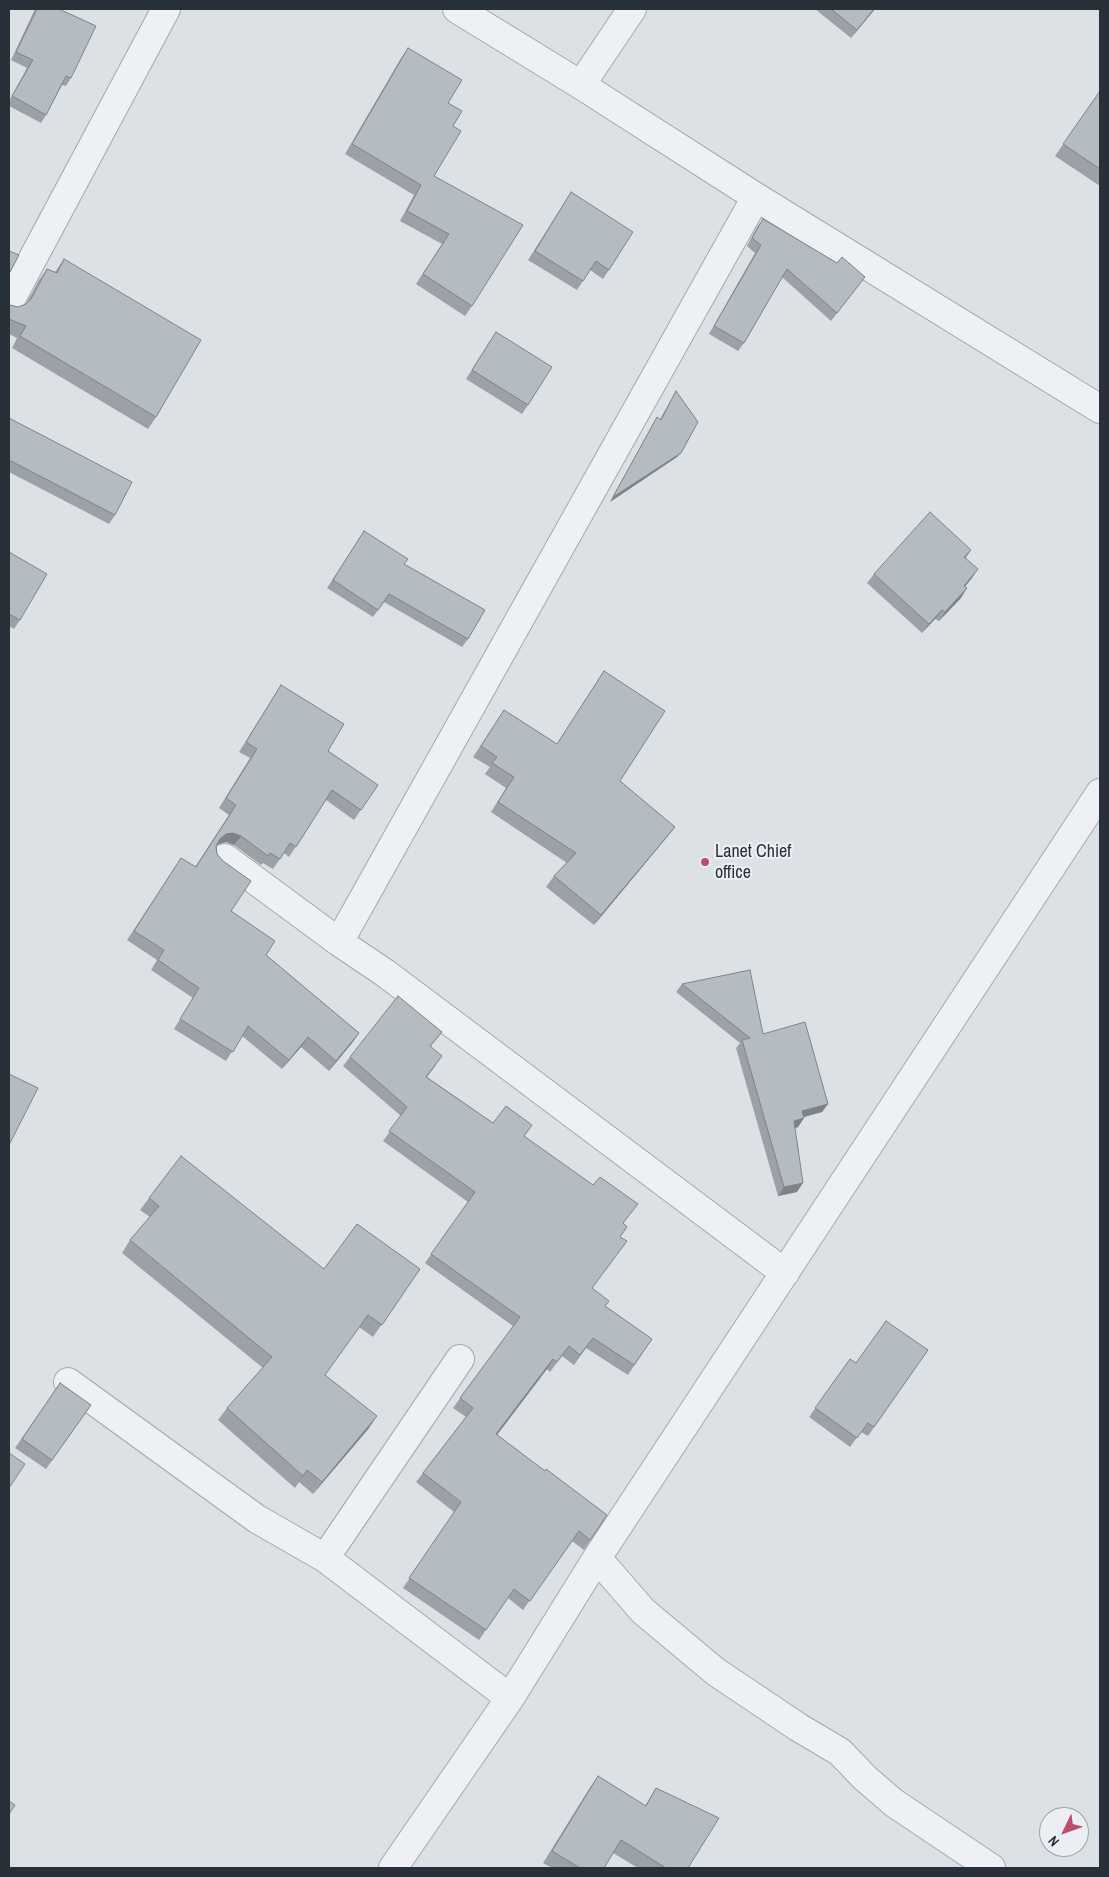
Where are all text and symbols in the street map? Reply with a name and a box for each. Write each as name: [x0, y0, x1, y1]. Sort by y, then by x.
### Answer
place label: Lanet Chief office: [715, 841, 791, 884]
marker: Lanet Chief office: [699, 856, 711, 868]
north arrow: [1039, 1807, 1089, 1857]
text: N: [1044, 1832, 1063, 1850]

